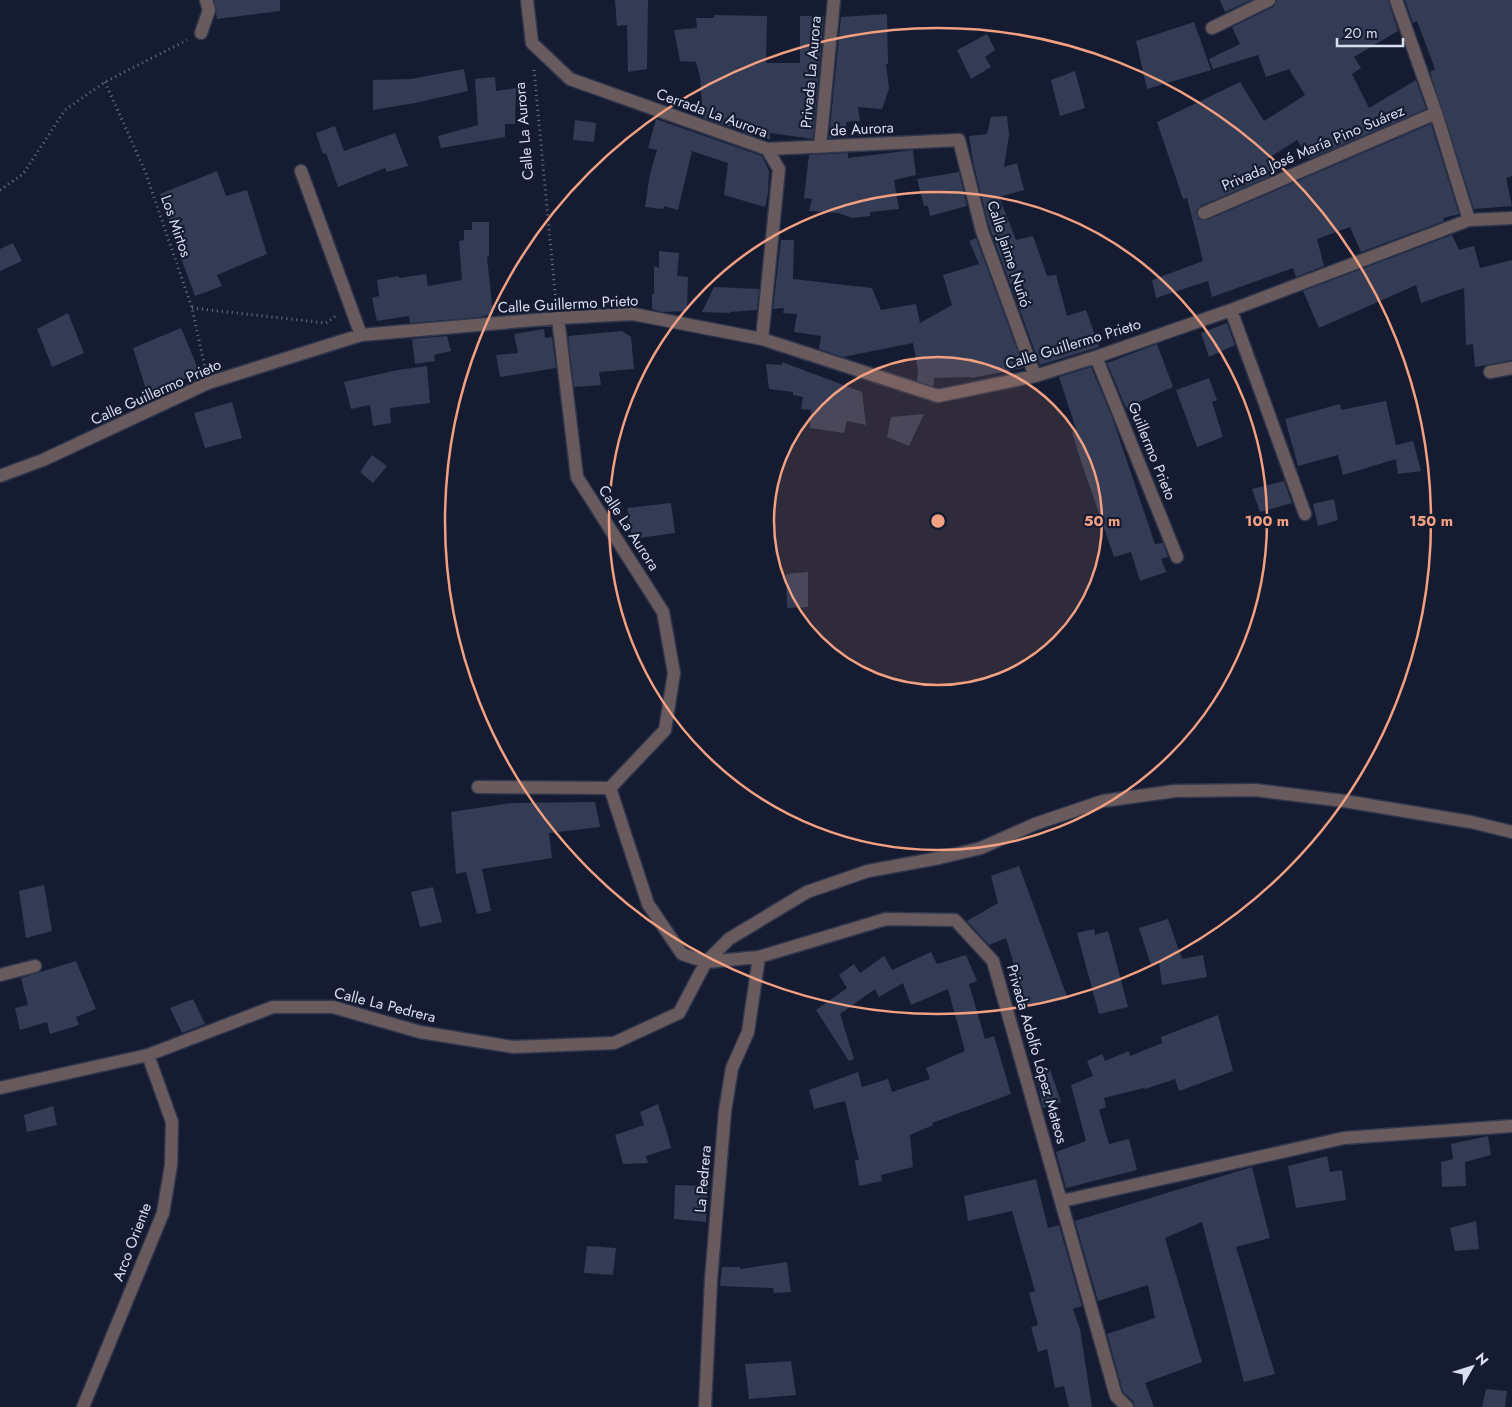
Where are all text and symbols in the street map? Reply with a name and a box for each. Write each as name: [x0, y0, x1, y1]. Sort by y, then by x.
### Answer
street label: Privada La Aurora: [795, 15, 827, 129]
scale bar: [1337, 15, 1403, 47]
text: 20 m: [1344, 22, 1378, 44]
street label: Calle La Aurora: [509, 81, 539, 181]
street label: Cerrada La Aurora: [653, 83, 771, 143]
street label: Privada José María Pino Suárez: [1218, 99, 1408, 197]
street label: de Aurora: [830, 116, 894, 142]
street label: Los Mirtos: [155, 192, 197, 260]
street label: Calle Jaime Nuñó: [981, 198, 1037, 310]
street label: Calle Guillermo Prieto: [497, 289, 639, 319]
street label: Calle Guillermo Prieto: [1003, 313, 1143, 375]
street label: Calle Guillermo Prieto: [87, 353, 225, 431]
street label: Guillermo Prieto: [1122, 399, 1182, 503]
street label: Calle La Aurora: [593, 481, 665, 575]
text: 50 m: [1084, 510, 1120, 532]
text: 100 m: [1245, 510, 1289, 532]
text: 150 m: [1409, 510, 1453, 532]
centre of rings: [929, 512, 947, 530]
street label: Privada Adolfo López Mateos: [1001, 962, 1073, 1146]
street label: Calle La Pedrera: [332, 982, 438, 1028]
street label: La Pedrera: [689, 1144, 717, 1214]
street label: Arco Oriente: [107, 1199, 157, 1284]
north arrow: [1447, 1342, 1497, 1392]
text: N: [1471, 1348, 1493, 1369]

